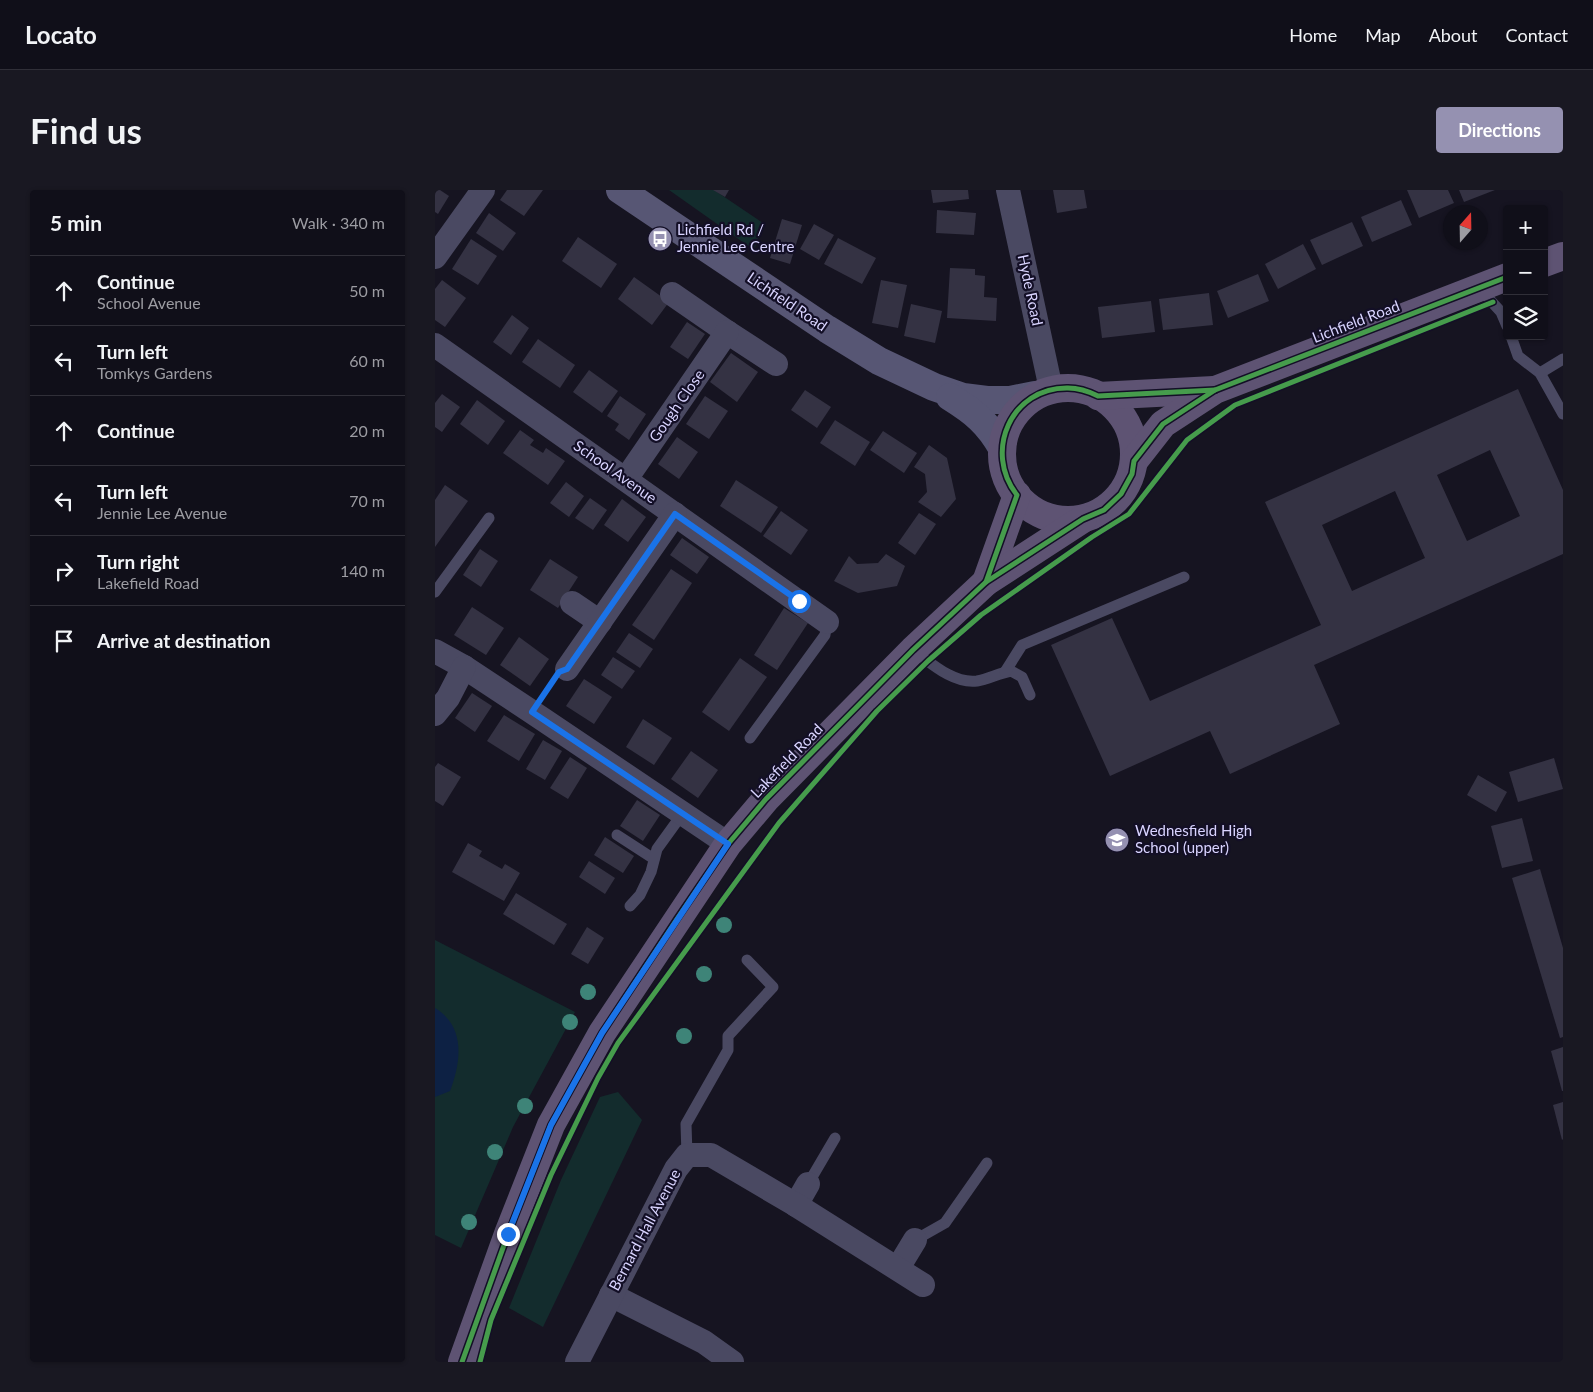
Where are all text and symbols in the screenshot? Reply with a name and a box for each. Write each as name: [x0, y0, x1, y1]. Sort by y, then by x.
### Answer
text: Locato: [25, 20, 97, 49]
text: Home: [1289, 24, 1337, 46]
text: Map: [1365, 24, 1401, 46]
text: About: [1429, 24, 1478, 46]
text: Contact: [1506, 24, 1568, 46]
button: Directions: [1436, 107, 1563, 153]
text: Find us: [30, 109, 142, 151]
north arrow: [1443, 205, 1488, 250]
map controls: [1503, 205, 1548, 340]
button: +: [1503, 205, 1548, 250]
text: 5 min: [50, 210, 102, 235]
text: Walk · 340 m: [292, 213, 385, 232]
place label: Lichfield Rd / Jennie Lee Centre: [677, 220, 795, 255]
bus stop icon: Lichfield Rd / Jennie Lee Centre: [647, 226, 673, 252]
button: −: [1503, 250, 1548, 295]
street label: Hyde Road: [1015, 253, 1047, 327]
street label: Lichfield Road: [744, 268, 831, 334]
text: Continue: [97, 270, 175, 293]
icon: ahead: [50, 277, 78, 305]
text: 50 m: [349, 281, 385, 300]
text: School Avenue: [97, 293, 201, 312]
button: layers: [1503, 295, 1548, 340]
street label: Lichfield Road: [1309, 296, 1402, 346]
text: Turn left: [97, 340, 168, 363]
icon: left: [50, 347, 78, 375]
text: 60 m: [349, 351, 385, 370]
text: Tomkys Gardens: [97, 363, 212, 382]
street label: Gough Close: [645, 366, 708, 445]
icon: ahead: [50, 417, 78, 445]
text: Continue: [97, 419, 175, 442]
text: 20 m: [349, 421, 385, 440]
street label: School Avenue: [571, 436, 661, 506]
text: Turn left: [97, 480, 168, 503]
icon: left: [50, 487, 78, 515]
text: 70 m: [349, 491, 385, 510]
text: Jennie Lee Avenue: [97, 503, 227, 522]
text: Turn right: [97, 550, 179, 573]
icon: right: [50, 557, 78, 585]
text: 140 m: [340, 561, 385, 580]
text: Lakefield Road: [97, 573, 199, 592]
route start: [788, 590, 811, 613]
icon: arrive: [50, 627, 78, 655]
text: Arrive at destination: [97, 629, 270, 652]
street label: Lakefield Road: [747, 720, 826, 801]
place label: Wednesfield High School (upper): [1135, 821, 1252, 856]
school or university icon: Wednesfield High School (upper): [1104, 827, 1130, 853]
street label: Bernard Hall Avenue: [604, 1166, 684, 1293]
route end: [497, 1223, 520, 1246]

